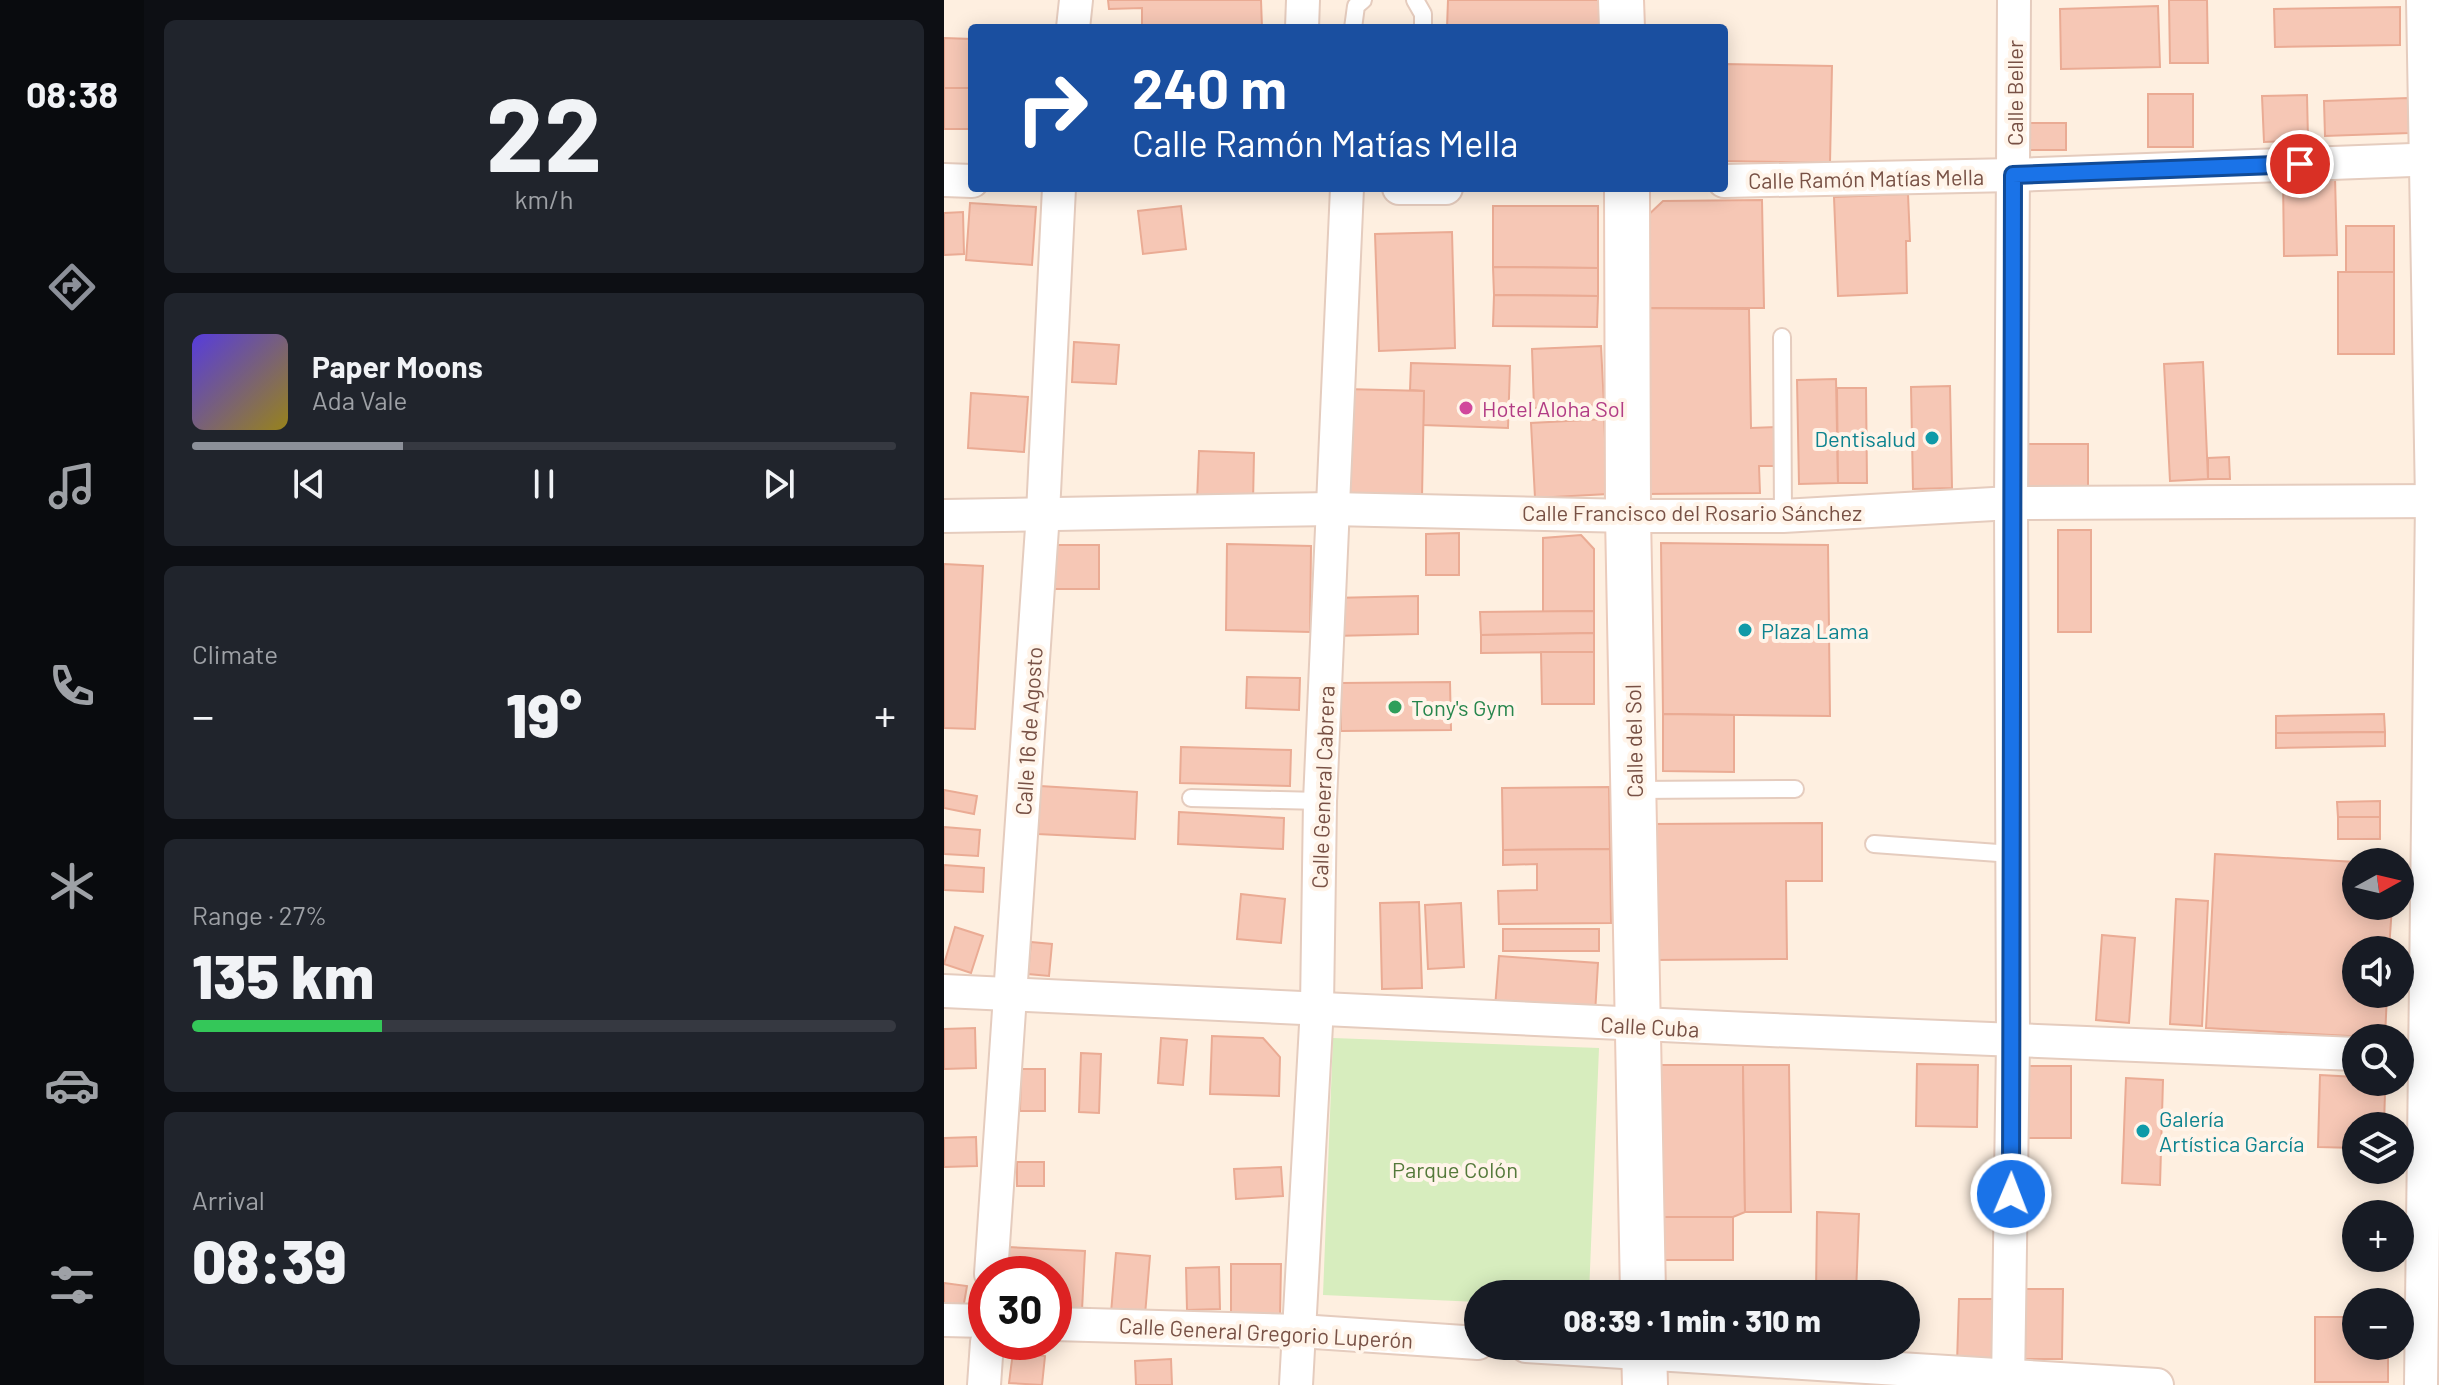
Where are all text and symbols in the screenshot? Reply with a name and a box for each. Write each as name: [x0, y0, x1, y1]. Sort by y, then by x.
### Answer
street label: Calle Beller: [2001, 40, 2027, 146]
text: 240 m: [1132, 53, 1287, 120]
icon: right: [1000, 56, 1104, 160]
text: 22: [486, 68, 602, 193]
text: 08:38: [26, 72, 118, 115]
text: Calle Ramón Matías Mella: [1132, 121, 1518, 164]
pin: [2266, 130, 2334, 198]
icon: arrive: [2278, 142, 2322, 186]
street label: Calle Ramón Matías Mella: [1748, 163, 1984, 193]
text: km/h: [515, 183, 573, 214]
icon: directions: [44, 259, 100, 315]
text: Paper Moons: [312, 348, 483, 384]
text: Ada Vale: [312, 384, 407, 415]
place label: Hotel Aloha Sol: [1482, 395, 1625, 421]
marker: Hotel Aloha Sol: [1457, 399, 1475, 417]
place label: Dentisalud: [1815, 425, 1916, 451]
marker: Dentisalud: [1923, 429, 1941, 447]
icon: music: [44, 458, 100, 514]
icon: previous: [287, 462, 331, 506]
icon: pause: [522, 462, 566, 506]
icon: next: [757, 462, 801, 506]
street label: Calle Francisco del Rosario Sánchez: [1522, 499, 1862, 525]
place label: Plaza Lama: [1761, 617, 1869, 643]
marker: Plaza Lama: [1736, 621, 1754, 639]
text: Climate: [192, 638, 278, 669]
street label: Calle 16 de Agosto: [1009, 646, 1047, 816]
icon: phone: [44, 658, 100, 714]
text: 19°: [506, 678, 582, 750]
street label: Calle del Sol: [1619, 684, 1647, 798]
street label: Calle General Cabrera: [1305, 685, 1339, 889]
text: −: [192, 688, 214, 741]
text: +: [874, 688, 896, 741]
place label: Tony's Gym: [1411, 694, 1515, 720]
marker: Tony's Gym: [1386, 698, 1404, 716]
north arrow: [2342, 848, 2414, 920]
map controls: [2342, 848, 2414, 1360]
icon: climate: [44, 858, 100, 914]
text: Range · 27%: [192, 899, 327, 930]
button: sound: [2342, 936, 2414, 1008]
text: 135 km: [192, 939, 374, 1011]
street label: Calle Cuba: [1600, 1010, 1700, 1042]
button: search: [2342, 1024, 2414, 1096]
icon: car: [44, 1057, 100, 1113]
place label: Galería Artística García: [2159, 1105, 2304, 1156]
button: layers: [2342, 1112, 2414, 1184]
marker: Galería Artística García: [2134, 1122, 2152, 1140]
position arrow: [1969, 1152, 2053, 1236]
park label: Parque Colón: [1392, 1156, 1518, 1182]
text: Arrival: [192, 1184, 265, 1215]
button: +: [2342, 1200, 2414, 1272]
text: 08:39: [192, 1224, 347, 1296]
speed limit sign: 30: [968, 1256, 1072, 1360]
icon: filters: [44, 1257, 100, 1313]
button: −: [2342, 1288, 2414, 1360]
text: 08:39 · 1 min · 310 m: [1563, 1302, 1821, 1338]
street label: Calle General Gregorio Luperón: [1118, 1311, 1414, 1353]

